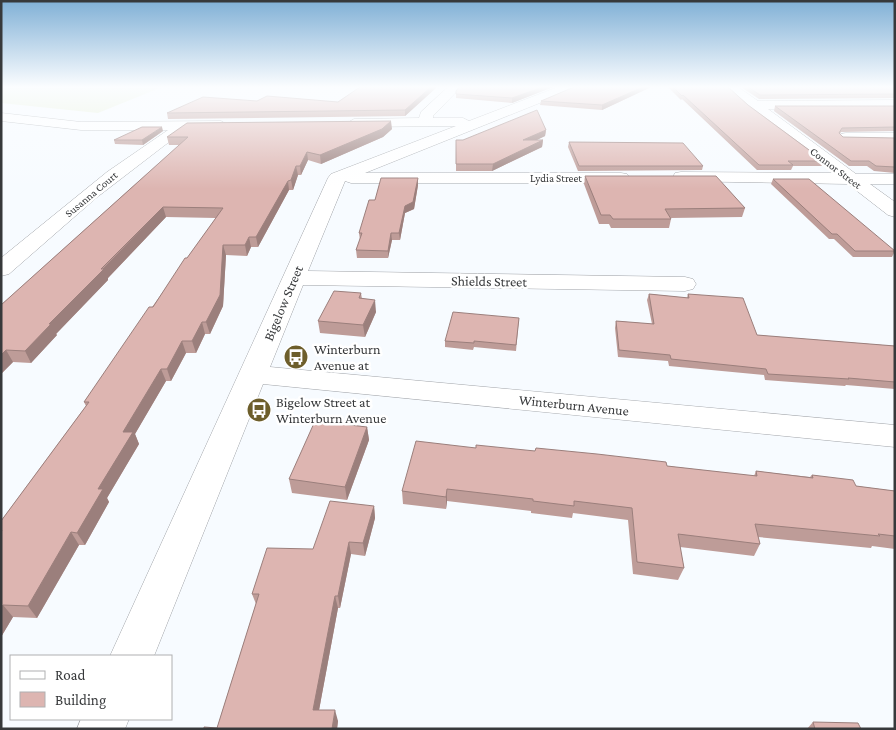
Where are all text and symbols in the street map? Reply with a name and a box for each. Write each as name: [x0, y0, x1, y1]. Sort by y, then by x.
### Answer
street label: Connor Street: [808, 145, 864, 191]
street label: Susanna Court: [62, 168, 120, 219]
street label: Lydia Street: [530, 172, 582, 185]
street label: Bigelow Street: [260, 263, 306, 343]
street label: Shields Street: [451, 272, 527, 290]
place label: Winterburn Avenue at: [314, 341, 381, 373]
bus stop icon: Winterburn Avenue at: [283, 344, 309, 370]
street label: Winterburn Avenue: [518, 391, 630, 419]
place label: Bigelow Street at Winterburn Avenue: [276, 394, 386, 426]
bus stop icon: Bigelow Street at Winterburn Avenue: [246, 397, 272, 423]
legend: [10, 655, 172, 720]
text: Road: [55, 667, 86, 683]
text: Building: [55, 692, 106, 709]

